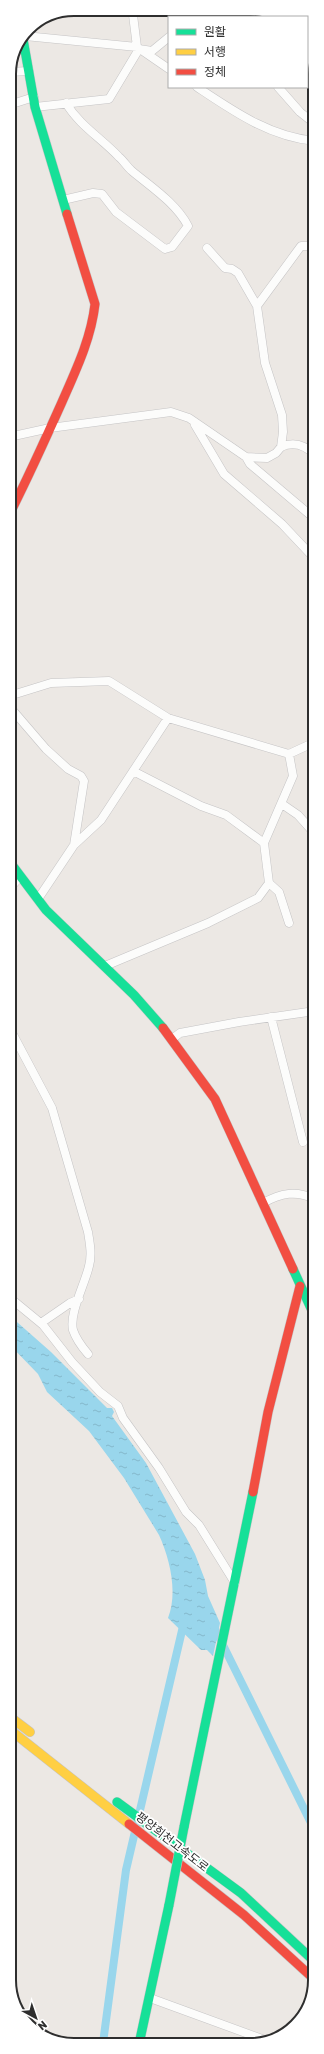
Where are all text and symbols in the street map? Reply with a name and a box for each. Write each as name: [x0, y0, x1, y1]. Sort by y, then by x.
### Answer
legend: [168, 16, 308, 88]
text: 원활: [204, 25, 226, 39]
text: 서행: [204, 45, 226, 59]
text: 정체: [204, 65, 226, 79]
street label: 평양희천고속도로: [133, 1809, 211, 1875]
north arrow: [16, 1998, 56, 2038]
text: N: [35, 2018, 49, 2033]

